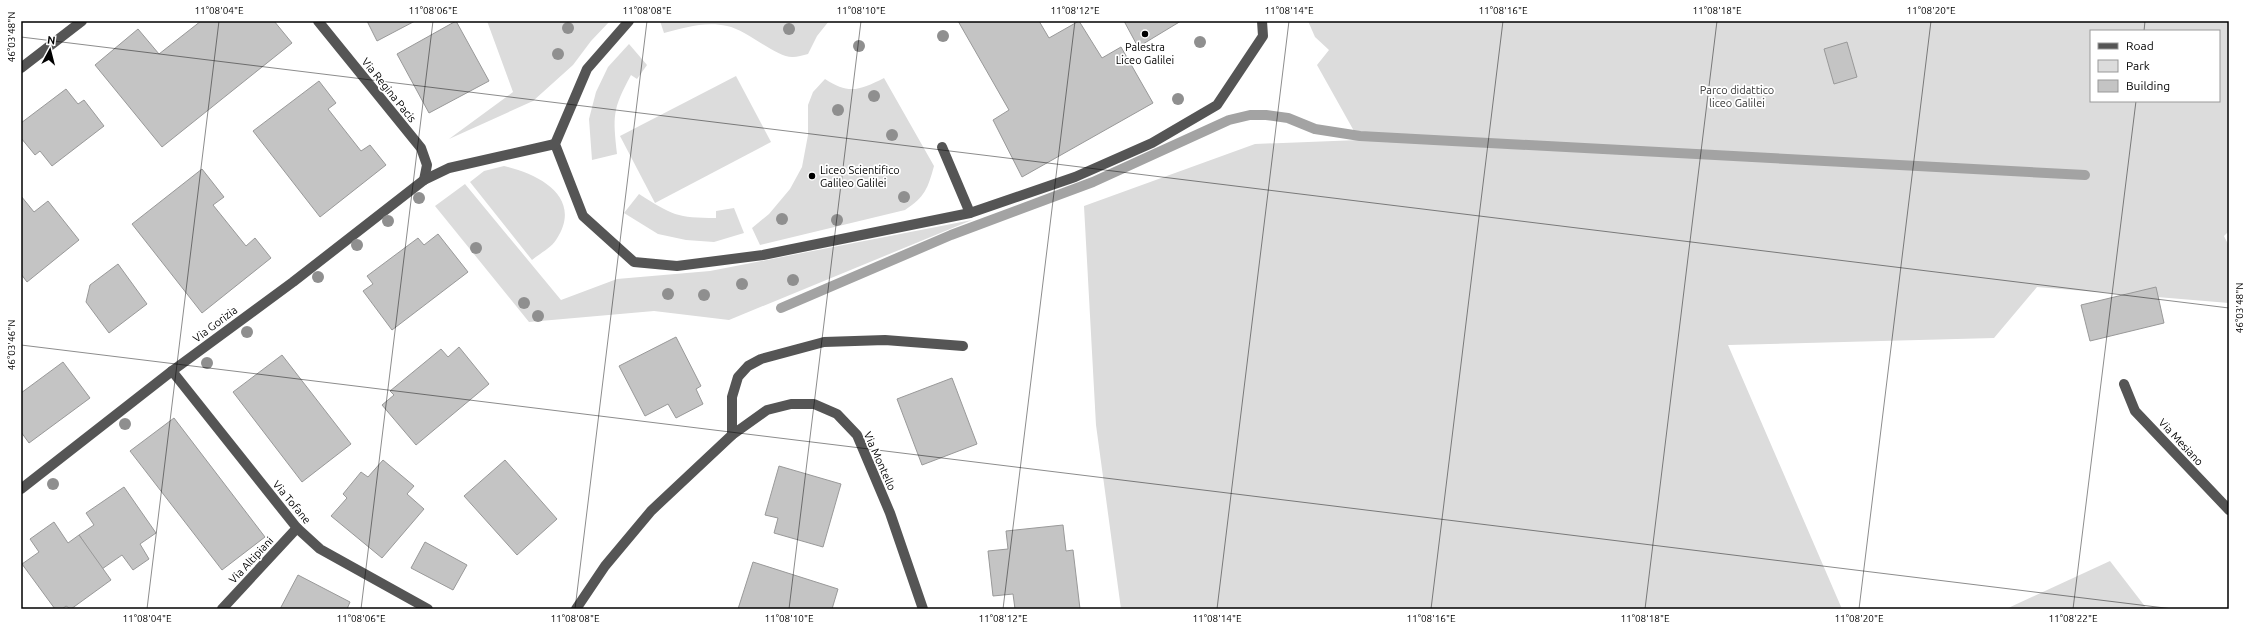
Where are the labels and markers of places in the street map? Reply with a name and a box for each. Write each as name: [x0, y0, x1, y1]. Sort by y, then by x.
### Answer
marker: Palestra Liceo Galilei: [1140, 29, 1150, 39]
place label: Palestra Liceo Galilei: [1116, 41, 1174, 66]
place label: Liceo Scientifico Galileo Galilei: [820, 164, 900, 189]
marker: Liceo Scientifico Galileo Galilei: [807, 171, 817, 181]

